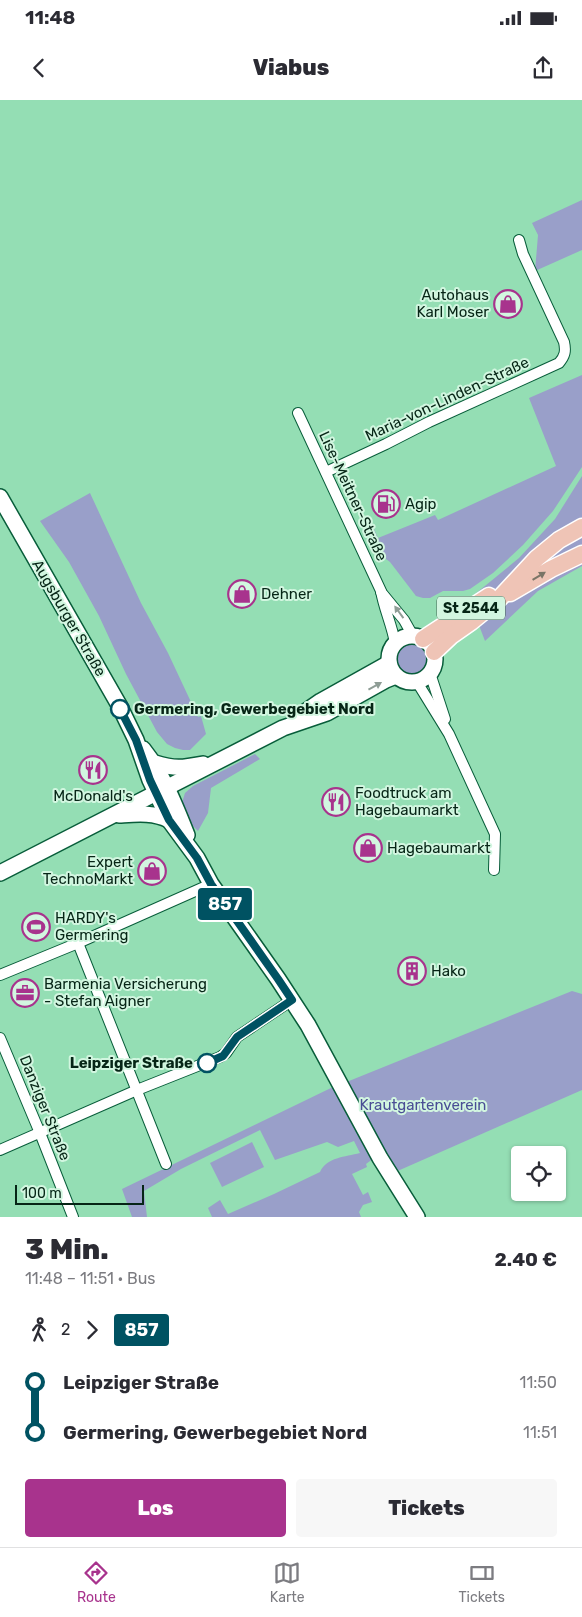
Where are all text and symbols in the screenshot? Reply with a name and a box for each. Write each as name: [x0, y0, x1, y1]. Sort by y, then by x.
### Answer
text: 11:48: [25, 6, 75, 29]
icon: back: [25, 54, 53, 82]
text: Viabus: [253, 54, 329, 81]
icon: share: [529, 54, 557, 82]
place label: Autohaus Karl Moser: [417, 286, 489, 321]
shop icon: Autohaus Karl Moser: [493, 289, 523, 319]
street label: Maria-von-Linden-Straße: [362, 353, 532, 445]
street label: Lise-Meitner-Straße: [315, 428, 391, 564]
fuel station icon: Agip: [371, 489, 401, 519]
place label: Agip: [405, 495, 437, 513]
street label: Augsburger Straße: [28, 556, 110, 680]
one-way arrow: [533, 571, 546, 580]
shop icon: Dehner: [227, 579, 257, 609]
place label: Dehner: [261, 585, 312, 603]
road number: St 2544: [437, 596, 505, 620]
one-way arrow: [393, 606, 404, 619]
one-way arrow: [368, 681, 382, 690]
marker: Germering, Gewerbegebiet Nord: [110, 699, 130, 719]
place label: Germering, Gewerbegebiet Nord: [134, 700, 374, 718]
restaurant icon: McDonald's: [78, 755, 108, 785]
place label: Foodtruck am Hagebaumarkt: [355, 784, 459, 819]
place label: McDonald's: [53, 787, 133, 805]
restaurant icon: Foodtruck am Hagebaumarkt: [321, 787, 351, 817]
shop icon: Hagebaumarkt: [353, 833, 383, 863]
place label: Hagebaumarkt: [387, 839, 491, 857]
place label: Expert TechnoMarkt: [43, 853, 133, 888]
shop icon: Expert TechnoMarkt: [137, 856, 167, 886]
line badge: 857: [196, 888, 254, 920]
text: 857: [208, 893, 242, 915]
place label: HARDY's Germering: [55, 909, 128, 944]
sports icon: HARDY's Germering: [21, 912, 51, 942]
building icon: Hako: [397, 956, 427, 986]
place label: Hako: [431, 962, 466, 980]
place label: Barmenia Versicherung - Stefan Aigner: [44, 975, 207, 1010]
office icon: Barmenia Versicherung - Stefan Aigner: [10, 978, 40, 1008]
street label: Danziger Straße: [16, 1053, 74, 1163]
marker: Leipziger Straße: [197, 1053, 217, 1073]
place label: Leipziger Straße: [70, 1054, 193, 1072]
park label: Krautgartenverein: [360, 1096, 486, 1114]
map controls: [511, 1146, 566, 1201]
button: locate: [511, 1146, 566, 1201]
scale bar: [15, 1182, 144, 1205]
text: 100 m: [22, 1185, 62, 1202]
text: 3 Min.: [25, 1233, 109, 1266]
text: 2.40 €: [495, 1248, 557, 1271]
text: 11:48 – 11:51 · Bus: [25, 1269, 155, 1288]
icon: walk: [25, 1316, 53, 1344]
icon: forward: [78, 1316, 106, 1344]
text: 857: [124, 1319, 159, 1341]
text: 2: [61, 1320, 70, 1339]
text: Leipziger Straße: [63, 1371, 219, 1394]
text: 11:50: [520, 1373, 557, 1392]
text: Germering, Gewerbegebiet Nord: [63, 1421, 367, 1444]
text: 11:51: [523, 1423, 557, 1442]
button: Los: [25, 1479, 286, 1537]
button: Tickets: [296, 1479, 557, 1537]
tab: Route: [77, 1559, 116, 1606]
tab: Karte: [270, 1559, 305, 1606]
tab: Tickets: [459, 1559, 505, 1606]

